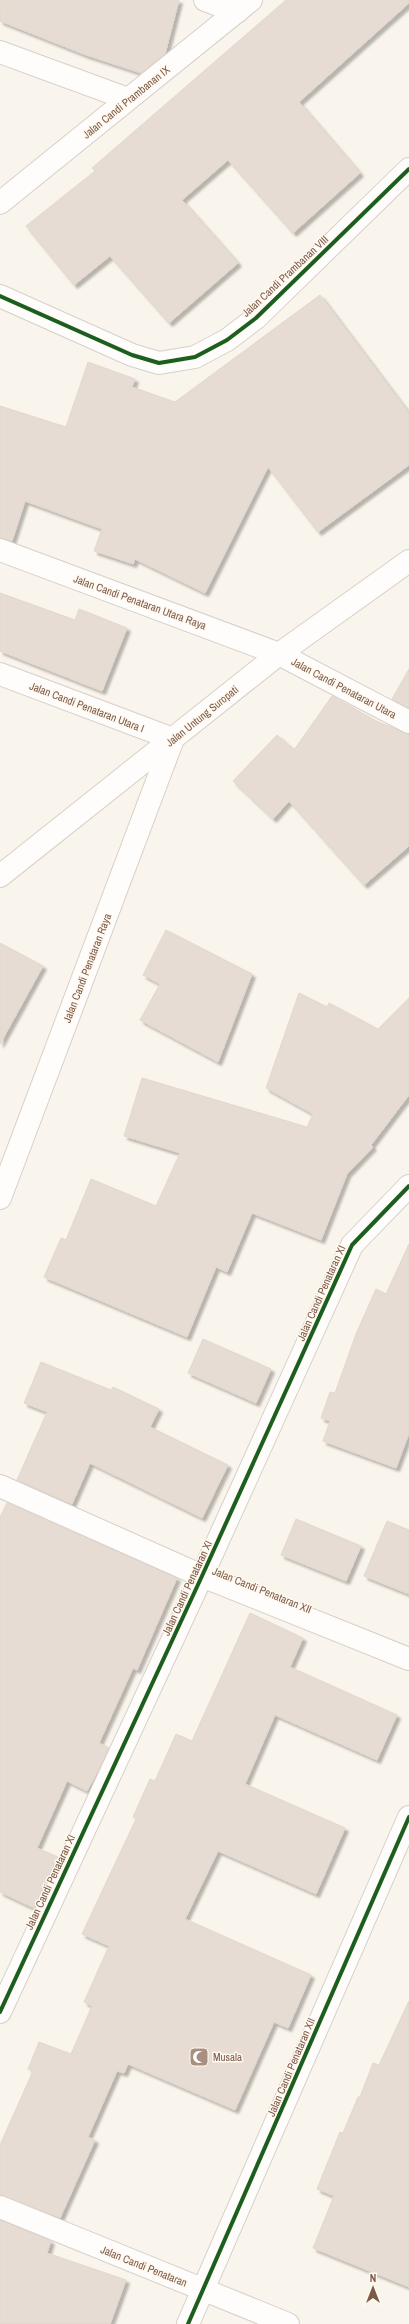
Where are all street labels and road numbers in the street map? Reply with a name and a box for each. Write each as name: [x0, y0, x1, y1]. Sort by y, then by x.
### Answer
street label: Jalan Candi Prambanan IX: [80, 62, 172, 142]
street label: Jalan Candi Prambanan VIII: [239, 232, 331, 320]
street label: Jalan Candi Penataran Utara Raya: [72, 571, 208, 633]
street label: Jalan Candi Penataran Utara: [289, 654, 399, 722]
street label: Jalan Candi Penataran Utara I: [28, 679, 146, 735]
street label: Jalan Untung Suropati: [163, 682, 241, 750]
street label: Jalan Candi Penataran Raya: [60, 911, 114, 1025]
street label: Jalan Candi Penataran XI: [294, 1243, 348, 1343]
street label: Jalan Candi Penataran XI: [159, 1538, 215, 1638]
street label: Jalan Candi Penataran XII: [210, 1564, 314, 1616]
street label: Jalan Candi Penataran XI: [22, 1832, 78, 1932]
street label: Jalan Candi Penataran XII: [264, 2016, 318, 2118]
street label: Jalan Candi Penataran: [99, 2242, 189, 2290]

